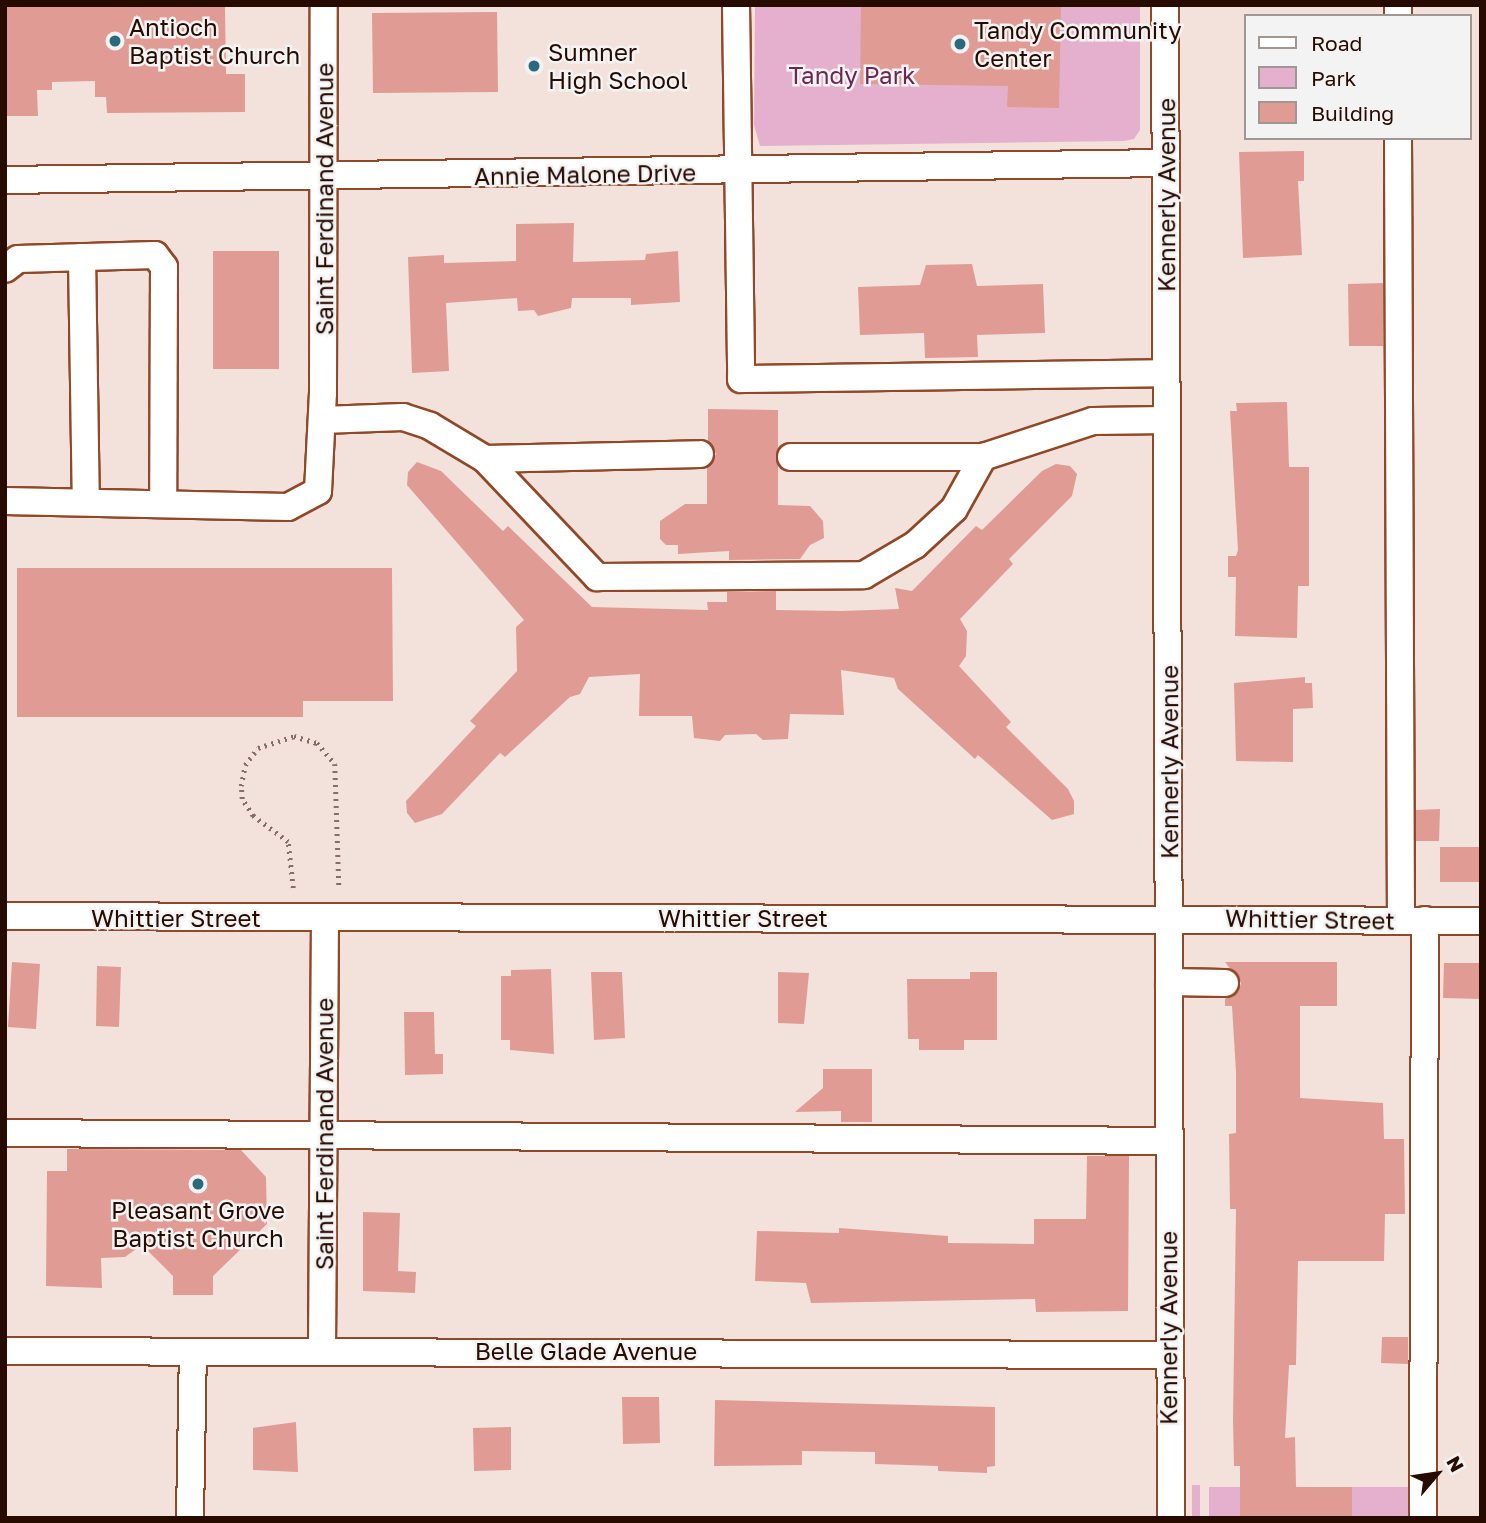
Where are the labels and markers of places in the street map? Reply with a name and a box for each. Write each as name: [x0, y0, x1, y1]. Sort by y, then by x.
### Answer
place label: Antioch Baptist Church: [129, 13, 300, 69]
place label: Tandy Community Center: [974, 16, 1182, 72]
marker: Antioch Baptist Church: [107, 33, 123, 49]
marker: Tandy Community Center: [952, 36, 968, 52]
place label: Sumner High School: [548, 38, 688, 94]
marker: Sumner High School: [526, 58, 542, 74]
marker: Pleasant Grove Baptist Church: [190, 1176, 206, 1192]
place label: Pleasant Grove Baptist Church: [111, 1196, 285, 1252]

